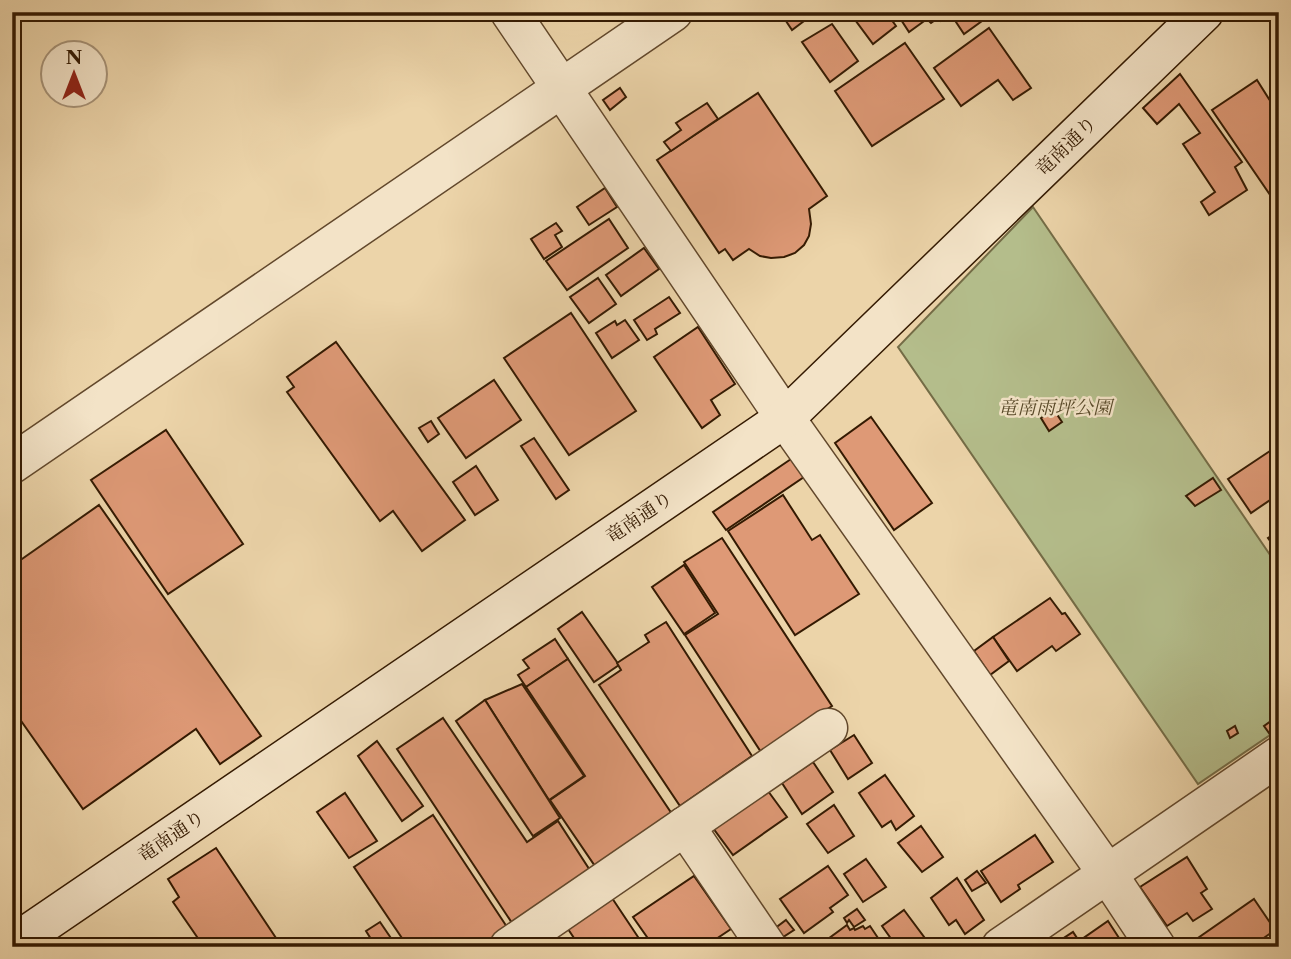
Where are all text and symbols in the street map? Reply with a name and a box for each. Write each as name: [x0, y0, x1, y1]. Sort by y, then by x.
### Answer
north arrow: [38, 38, 108, 108]
text: N: [66, 46, 82, 69]
street label: 竜南通り: [1031, 111, 1101, 181]
park label: 竜南雨坪公園: [998, 396, 1115, 419]
street label: 竜南通り: [601, 486, 677, 548]
street label: 竜南通り: [133, 805, 209, 867]

